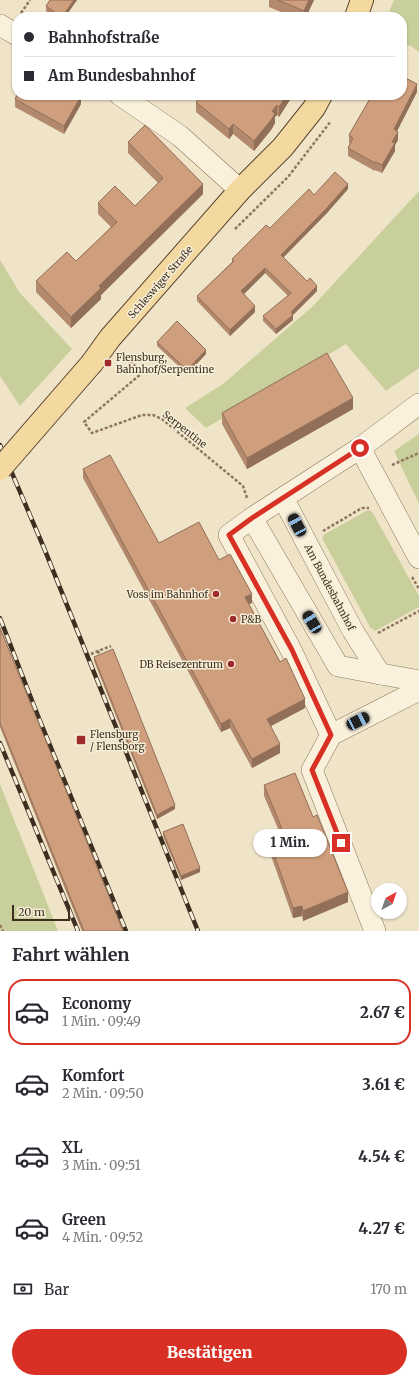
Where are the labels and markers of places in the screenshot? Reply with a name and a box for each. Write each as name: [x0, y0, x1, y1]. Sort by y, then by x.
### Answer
place label: Flensburg, Bahnhof/Serpentine: [116, 351, 214, 376]
marker: Flensburg, Bahnhof/Serpentine: [103, 358, 113, 368]
place label: Voss im Bahnhof: [126, 588, 209, 601]
marker: Voss im Bahnhof: [211, 589, 221, 599]
place label: P&B: [241, 613, 261, 626]
marker: P&B: [228, 614, 238, 624]
place label: DB Reisezentrum: [139, 658, 223, 671]
marker: DB Reisezentrum: [226, 659, 236, 669]
place label: Flensburg / Flensborg: [90, 728, 145, 753]
marker: Flensburg / Flensborg: [75, 734, 87, 746]

